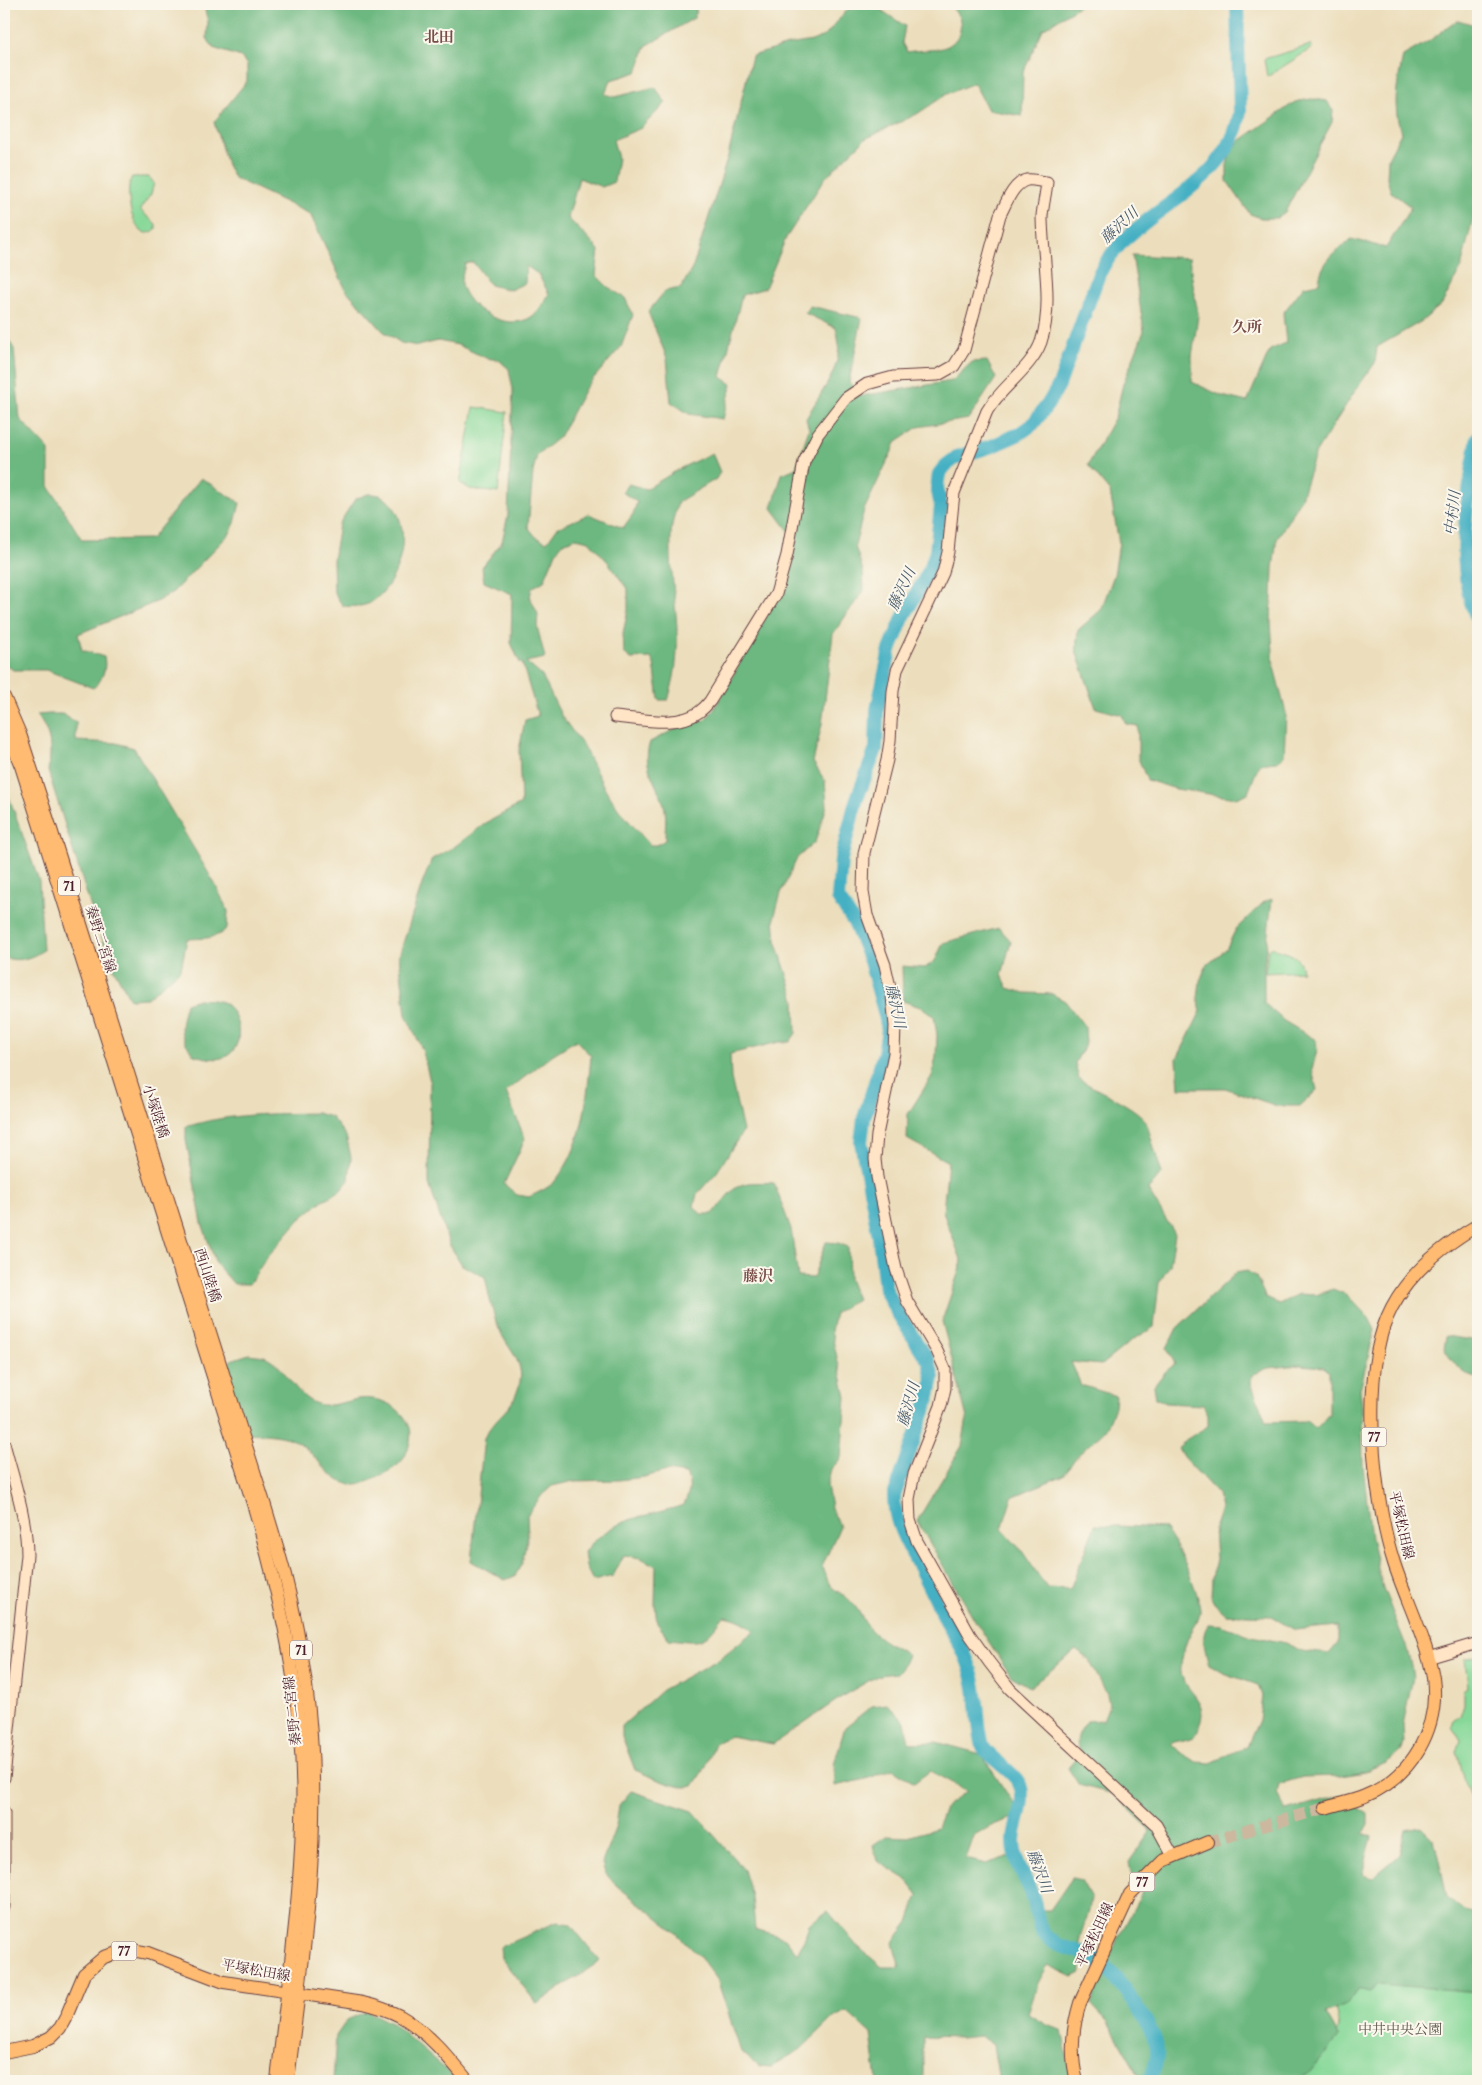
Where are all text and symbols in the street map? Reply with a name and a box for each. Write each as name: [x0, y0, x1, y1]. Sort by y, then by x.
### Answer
district label: 北田: [424, 27, 454, 46]
water label: 藤沢川: [1096, 201, 1143, 247]
district label: 久所: [1232, 317, 1262, 336]
water label: 中村川: [1440, 488, 1464, 536]
water label: 藤沢川: [883, 563, 920, 613]
road number: 71: [58, 876, 80, 896]
street label: 秦野二宮線: [82, 903, 120, 975]
water label: 藤沢川: [882, 982, 910, 1032]
street label: 小塚陸橋: [139, 1082, 173, 1140]
street label: 西山陸橋: [191, 1246, 225, 1304]
district label: 藤沢: [743, 1266, 773, 1285]
water label: 藤沢川: [893, 1378, 924, 1428]
road number: 77: [1362, 1428, 1386, 1446]
street label: 平塚松田線: [1385, 1489, 1419, 1561]
road number: 71: [290, 1640, 312, 1660]
street label: 秦野二宮線: [279, 1675, 305, 1747]
water label: 藤沢川: [1023, 1847, 1057, 1897]
road number: 77: [1130, 1872, 1154, 1891]
street label: 平塚松田線: [1071, 1899, 1117, 1971]
road number: 77: [112, 1942, 136, 1960]
street label: 平塚松田線: [220, 1955, 292, 1985]
park label: 中井中央公園: [1358, 2020, 1442, 2038]

